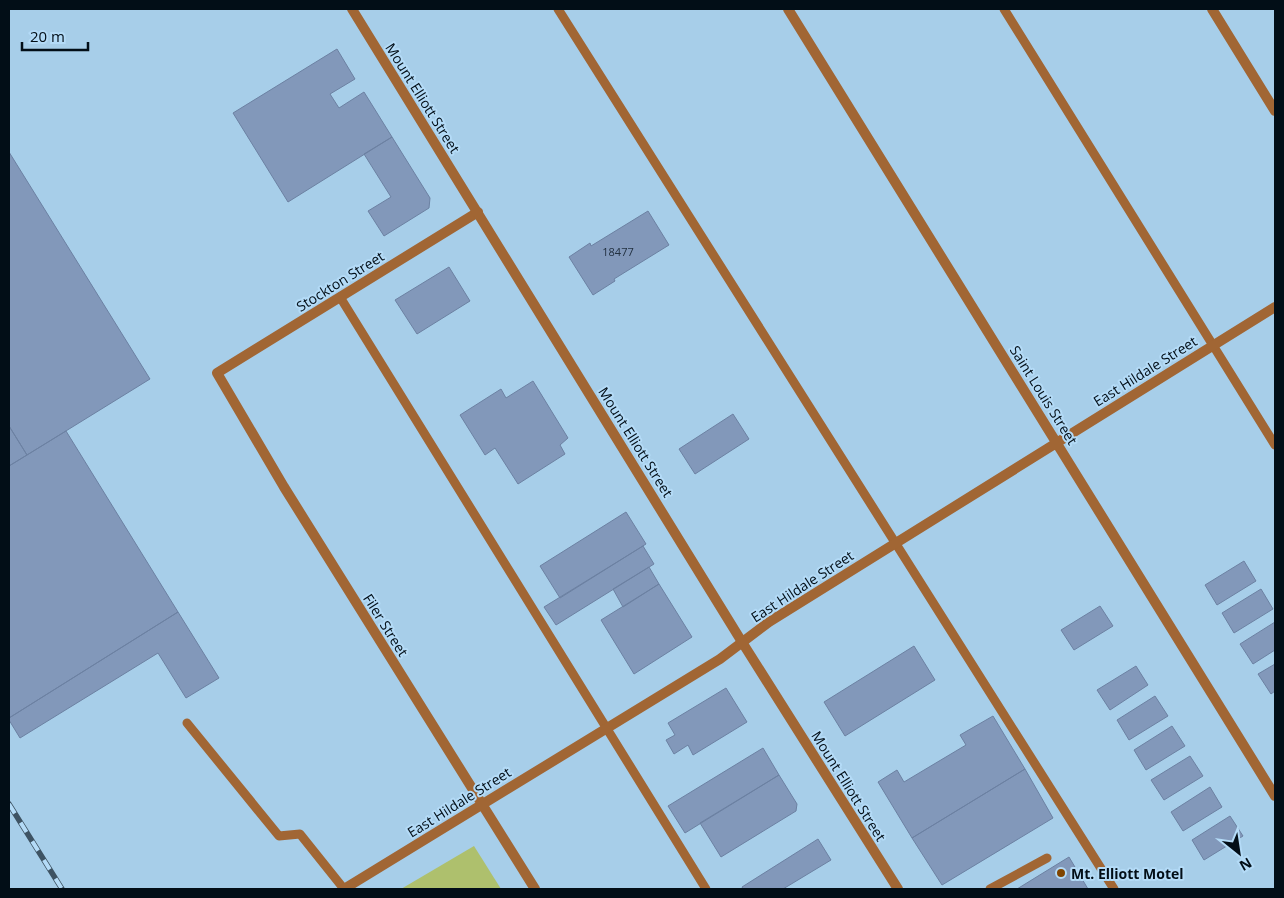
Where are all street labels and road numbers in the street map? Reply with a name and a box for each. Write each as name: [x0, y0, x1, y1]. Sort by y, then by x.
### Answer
street label: Mount Elliott Street: [381, 39, 465, 157]
street label: Stockton Street: [293, 246, 387, 316]
street label: East Hildale Street: [1090, 331, 1200, 411]
street label: Saint Louis Street: [1006, 342, 1082, 448]
street label: Mount Elliott Street: [594, 383, 678, 501]
street label: East Hildale Street: [747, 546, 857, 626]
street label: Filer Street: [359, 590, 413, 660]
street label: Mount Elliott Street: [807, 727, 891, 845]
street label: East Hildale Street: [404, 762, 514, 842]

